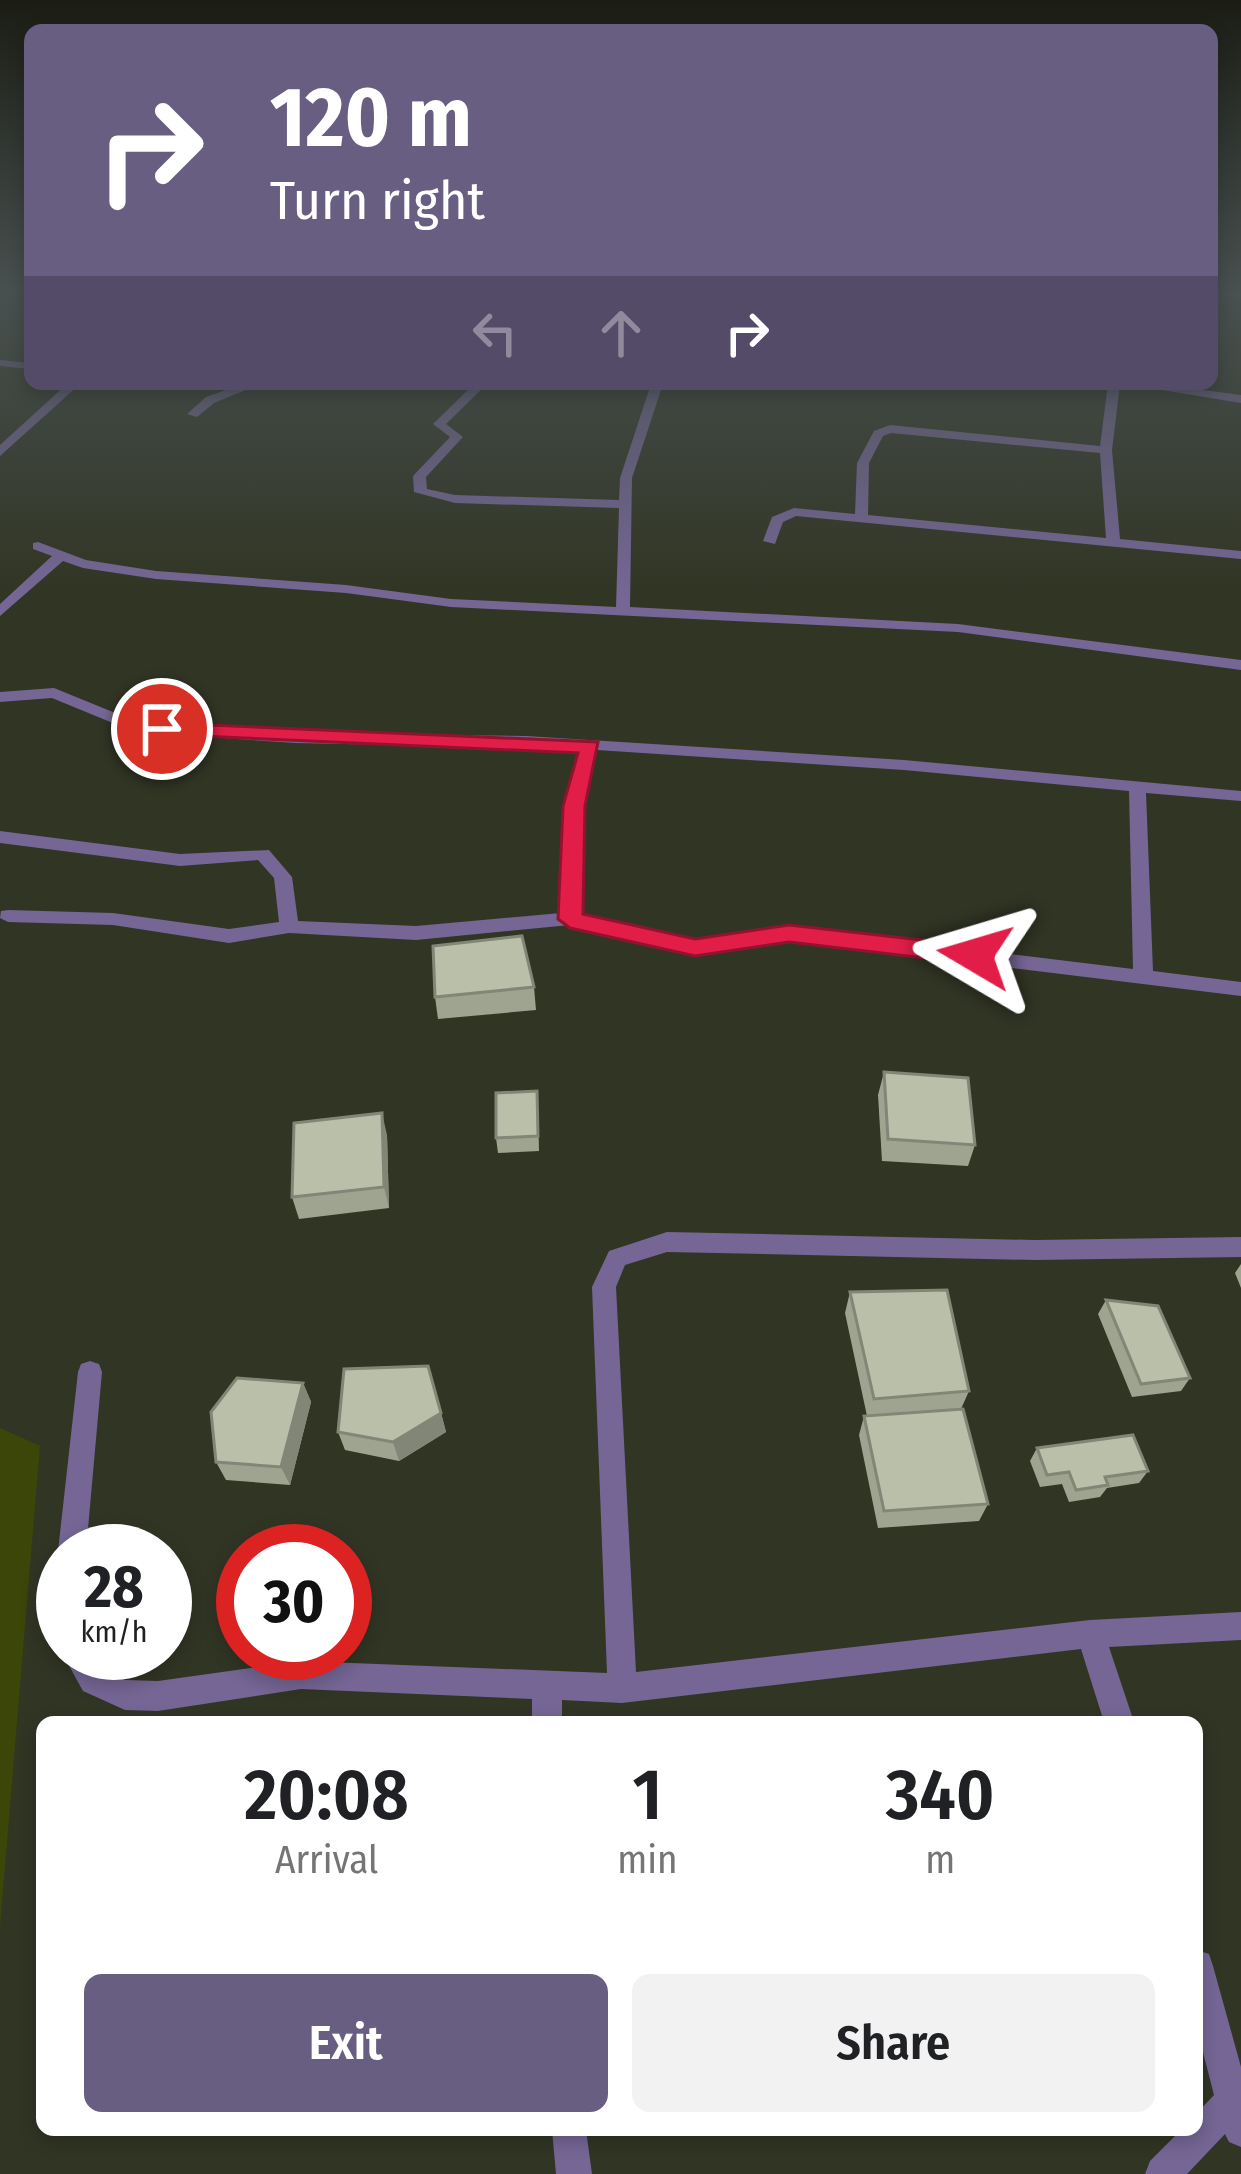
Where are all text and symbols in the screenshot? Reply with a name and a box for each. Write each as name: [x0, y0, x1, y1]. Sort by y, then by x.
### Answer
text: 120 m: [270, 67, 472, 168]
icon: right: [72, 72, 228, 228]
text: Turn right: [270, 169, 485, 233]
icon: left: [462, 300, 528, 366]
icon: ahead: [588, 300, 654, 366]
icon: right: [714, 300, 780, 366]
pin: [111, 678, 213, 780]
icon: arrive: [129, 696, 195, 762]
position arrow: [912, 892, 1038, 1018]
speed limit sign: 30: [216, 1524, 372, 1680]
text: 28: [84, 1551, 144, 1623]
text: km/h: [81, 1614, 147, 1650]
text: 20:08: [244, 1752, 409, 1838]
text: 1: [632, 1752, 662, 1838]
text: 340: [886, 1752, 995, 1838]
text: Arrival: [275, 1837, 378, 1883]
text: min: [617, 1837, 678, 1883]
text: m: [925, 1837, 955, 1883]
button: Exit: [84, 1974, 608, 2112]
button: Share: [632, 1974, 1155, 2112]

